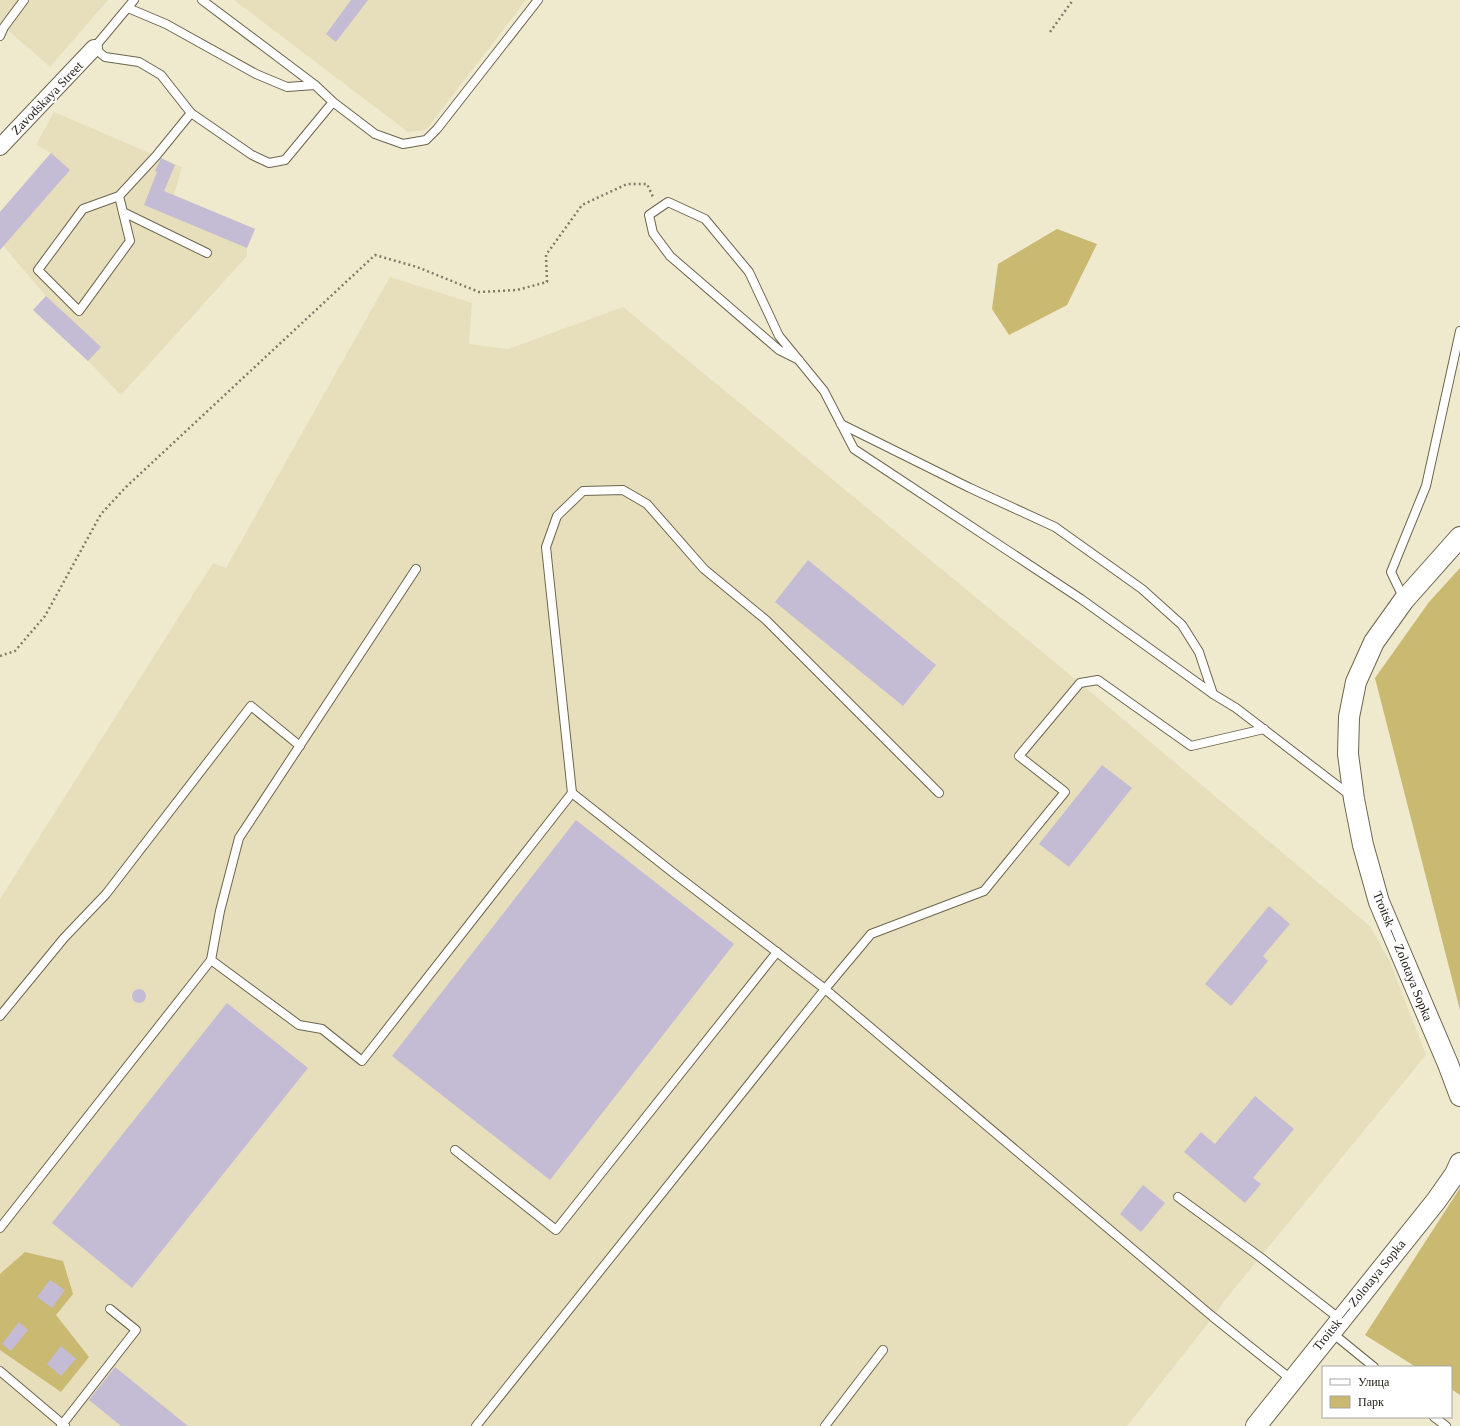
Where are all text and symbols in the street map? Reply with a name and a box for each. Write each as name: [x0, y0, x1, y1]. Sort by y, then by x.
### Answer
street label: Zavodskaya Street: [8, 58, 86, 138]
street label: Troitsk — Zolotaya Sopka: [1370, 889, 1436, 1023]
street label: Troitsk — Zolotaya Sopka: [1310, 1236, 1409, 1354]
legend: [1322, 1366, 1452, 1418]
text: Улица: [1358, 1375, 1390, 1389]
text: Парк: [1358, 1395, 1384, 1409]

